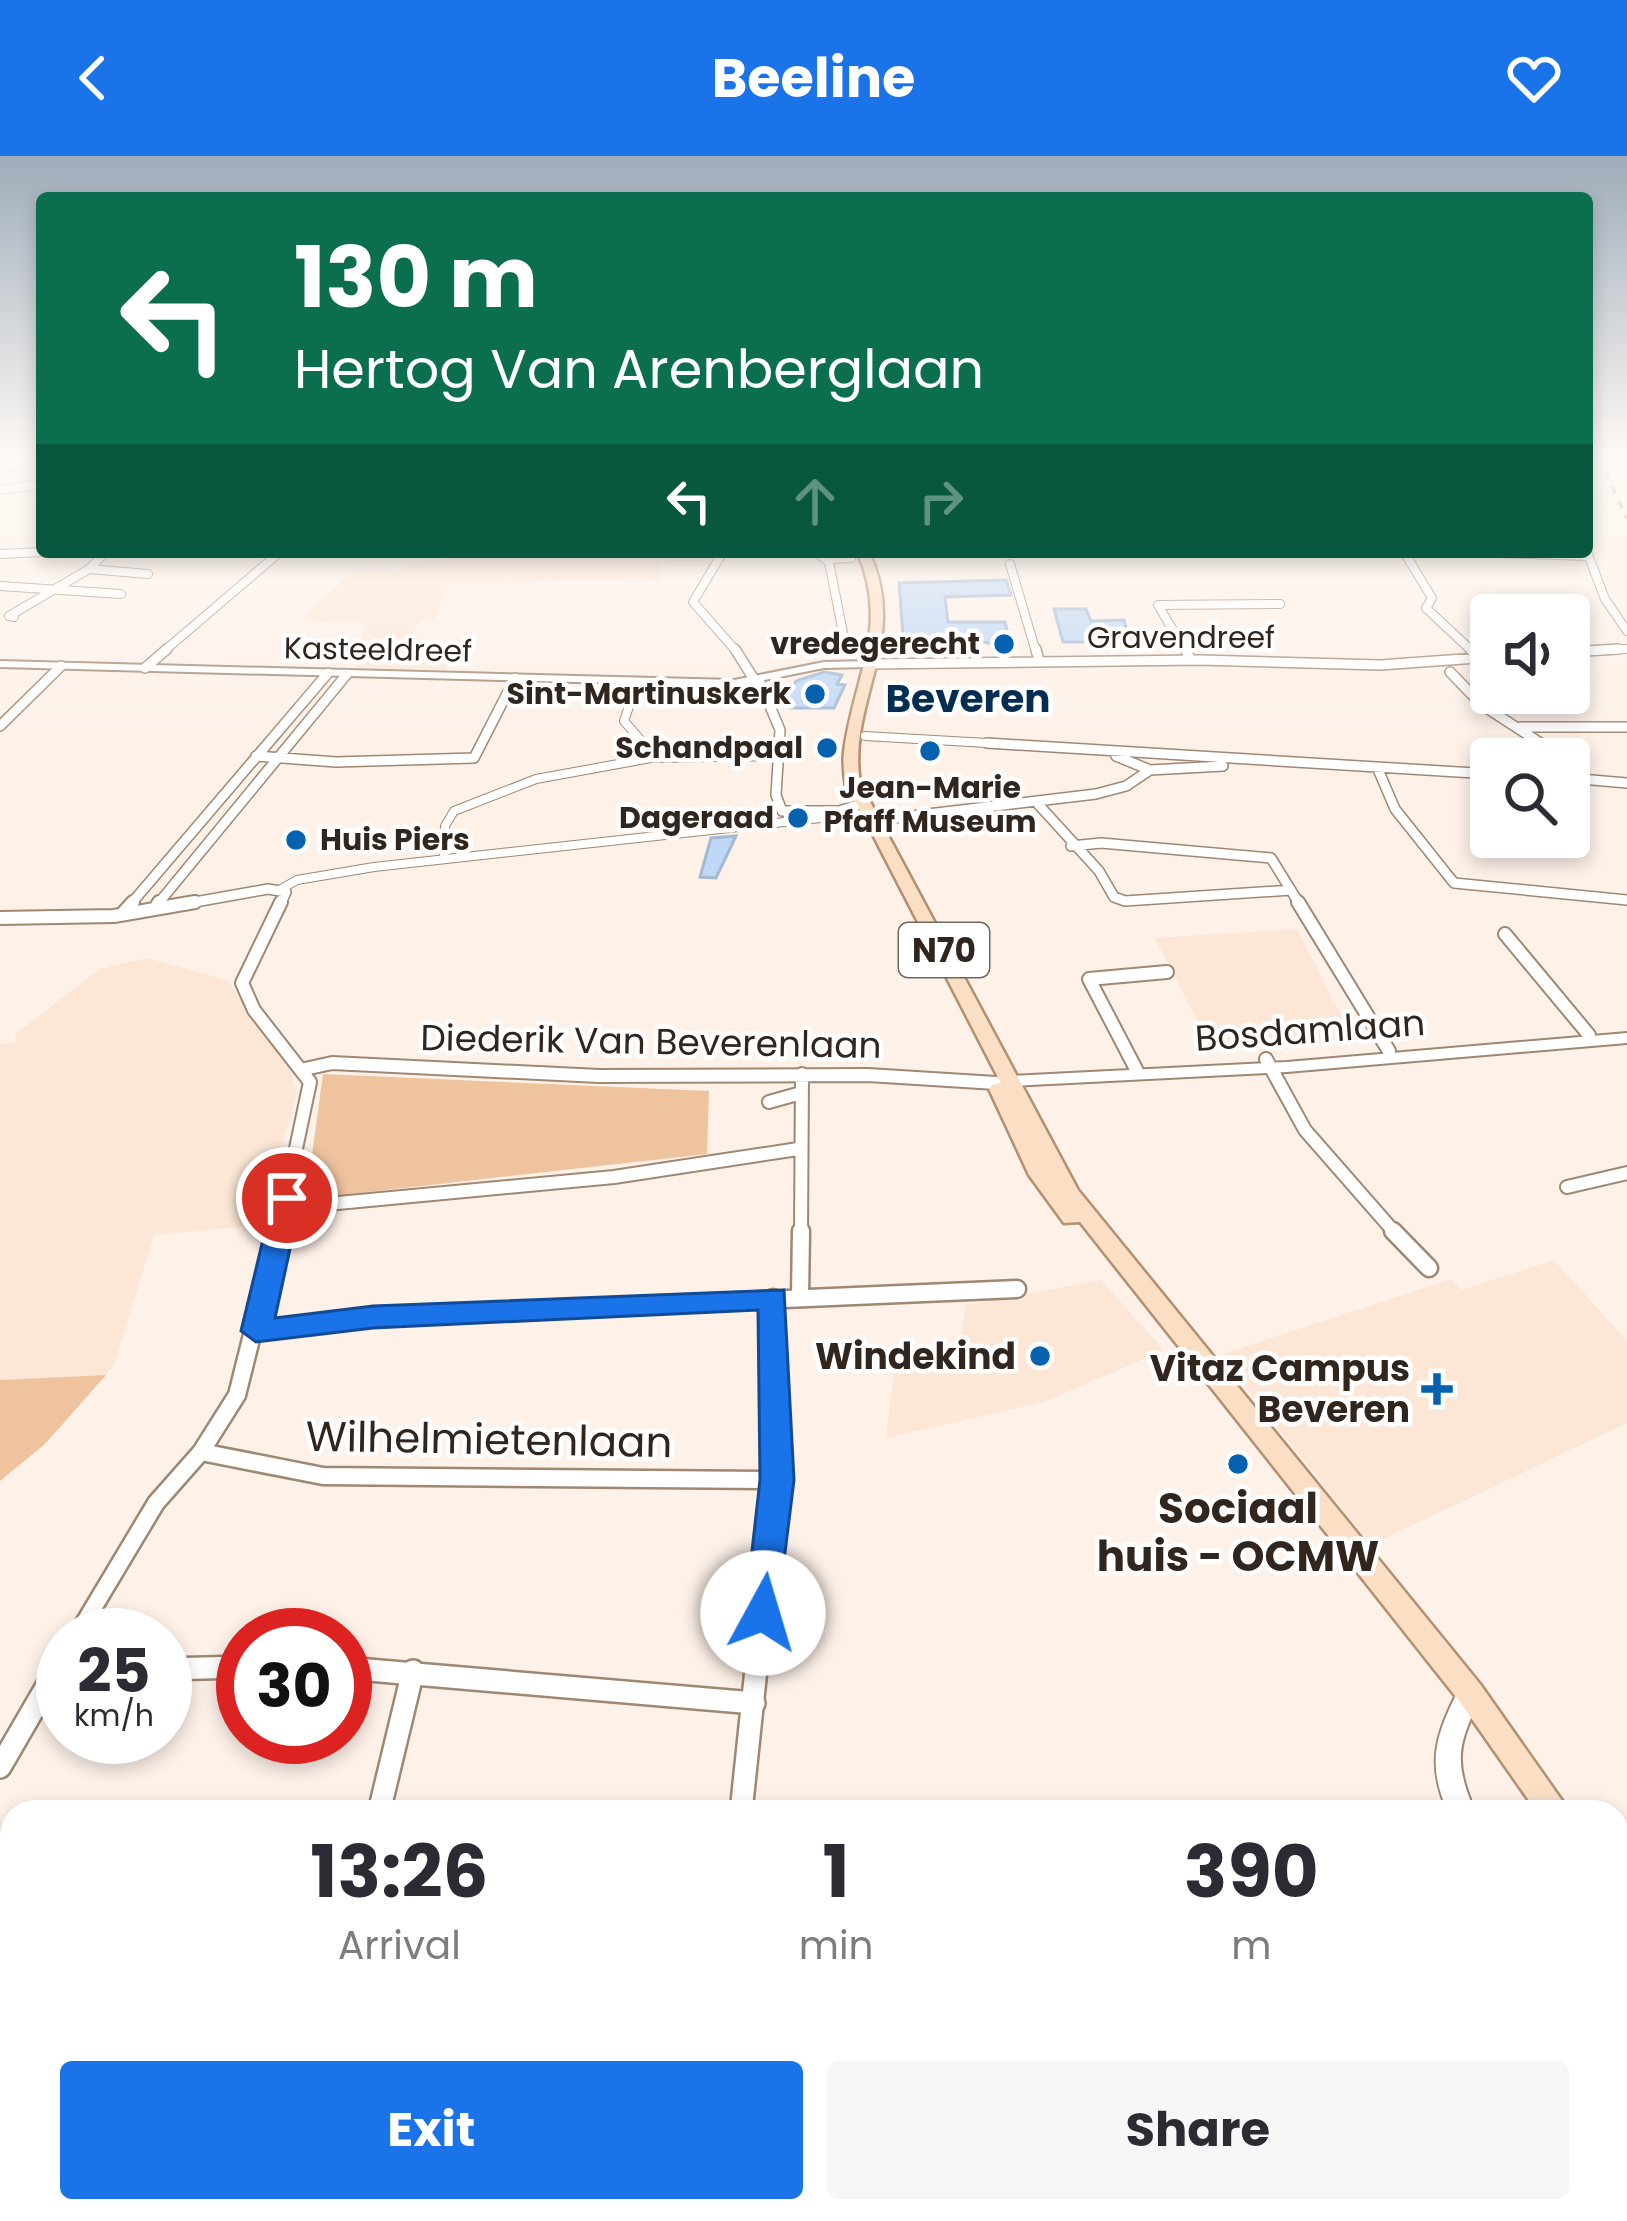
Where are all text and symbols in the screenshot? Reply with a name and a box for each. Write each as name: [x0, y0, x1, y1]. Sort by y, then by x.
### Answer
text: Beeline: [712, 40, 915, 116]
icon: back: [60, 45, 126, 111]
icon: heart: [1501, 45, 1567, 111]
text: 130 m: [294, 219, 538, 336]
icon: left: [96, 240, 252, 396]
text: Hertog Van Arenberglaan: [294, 331, 984, 407]
icon: left: [656, 468, 722, 534]
icon: ahead: [782, 468, 848, 534]
icon: right: [908, 468, 974, 534]
map controls: [1470, 594, 1590, 858]
button: sound: [1470, 594, 1590, 714]
street label: Gravendreef: [1087, 616, 1275, 659]
place label: vredegerecht: [770, 622, 980, 665]
street label: Kasteeldreef: [284, 626, 472, 673]
marker: vredegerecht: [991, 631, 1017, 657]
district label: Beveren: [885, 671, 1051, 726]
place label: Sint-Martinuskerk: [507, 672, 791, 715]
marker: Sint-Martinuskerk: [802, 681, 828, 707]
place label: Schandpaal: [615, 726, 803, 769]
marker: Schandpaal: [814, 735, 840, 761]
marker: Jean-Marie Pfaff Museum: [917, 738, 943, 764]
button: search: [1470, 738, 1590, 858]
place label: Jean-Marie Pfaff Museum: [824, 766, 1036, 843]
place label: Dageraad: [619, 796, 774, 839]
marker: Dageraad: [785, 805, 811, 831]
place label: Huis Piers: [320, 818, 470, 861]
marker: Huis Piers: [283, 827, 309, 853]
road number: N70: [899, 923, 989, 977]
street label: Bosdamlaan: [1193, 997, 1427, 1064]
street label: Diederik Van Beverenlaan: [420, 1012, 882, 1071]
pin: [236, 1147, 338, 1249]
icon: arrive: [254, 1165, 320, 1231]
place label: Windekind: [815, 1331, 1016, 1382]
marker: Windekind: [1027, 1343, 1053, 1369]
place label: Vitaz Campus Beveren: [1150, 1343, 1410, 1435]
marker: Vitaz Campus Beveren: [1421, 1373, 1453, 1405]
street label: Wilhelmietenlaan: [305, 1407, 673, 1472]
marker: Sociaal huis - OCMW: [1225, 1451, 1251, 1477]
place label: Sociaal huis - OCMW: [1097, 1479, 1379, 1586]
position arrow: [700, 1550, 826, 1676]
speed limit sign: 30: [216, 1608, 372, 1764]
text: 25: [77, 1629, 151, 1713]
text: km/h: [74, 1694, 154, 1737]
text: 13:26: [310, 1821, 488, 1922]
text: 1: [823, 1821, 850, 1922]
text: 390: [1184, 1821, 1319, 1922]
text: Arrival: [338, 1918, 461, 1973]
text: min: [799, 1918, 873, 1973]
text: m: [1231, 1918, 1271, 1973]
button: Exit: [60, 2061, 803, 2199]
button: Share: [827, 2061, 1569, 2199]

